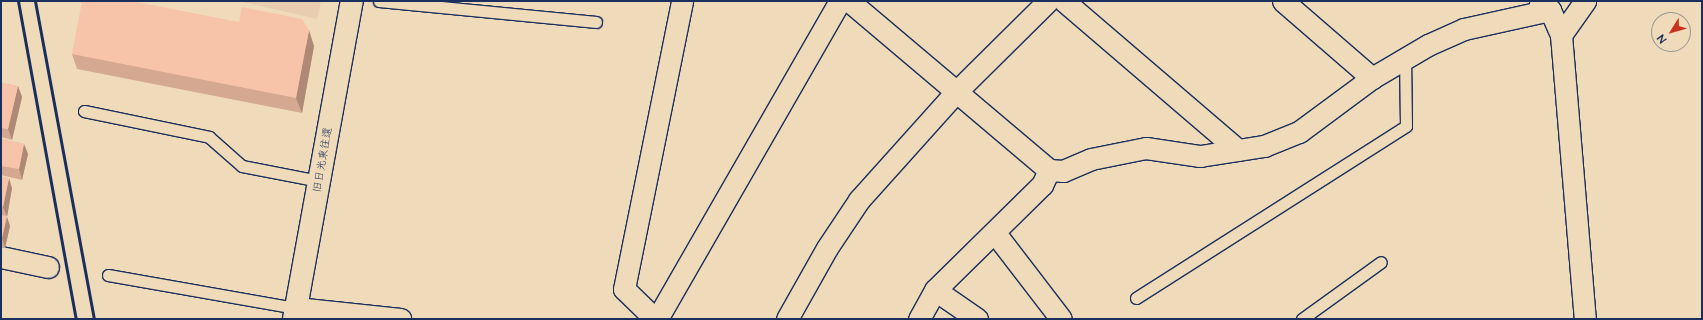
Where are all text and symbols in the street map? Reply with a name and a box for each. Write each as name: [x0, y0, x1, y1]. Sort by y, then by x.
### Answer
north arrow: [1651, 12, 1691, 52]
text: N: [1654, 32, 1670, 46]
street label: 旧日光東往還: [311, 126, 335, 194]

